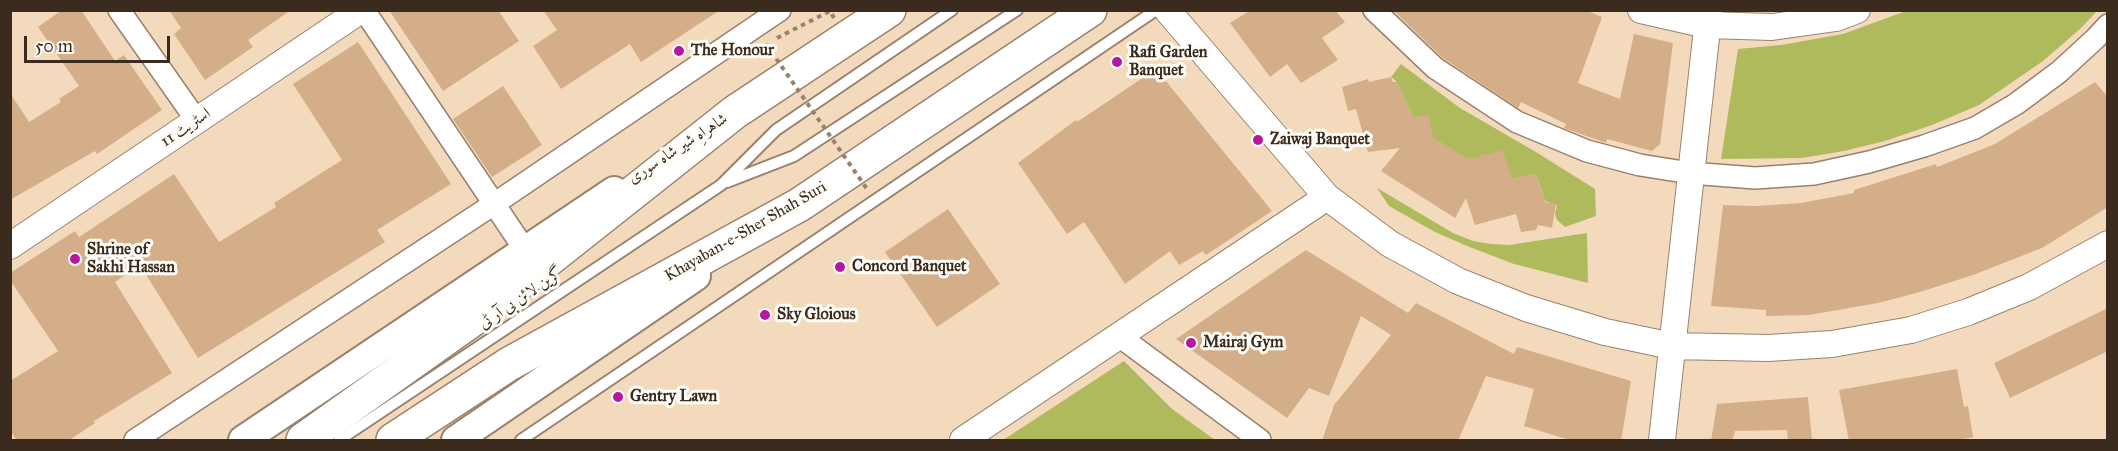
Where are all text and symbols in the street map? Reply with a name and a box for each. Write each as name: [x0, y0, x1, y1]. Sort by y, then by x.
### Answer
scale bar: [27, 24, 172, 62]
text: 50 m: [35, 35, 73, 57]
place label: The Honour: [691, 41, 774, 61]
place label: Rafi Garden Banquet: [1129, 43, 1207, 81]
marker: The Honour: [672, 44, 686, 58]
marker: Rafi Garden Banquet: [1110, 55, 1124, 69]
street label: اسٹریٹ 11: [157, 104, 215, 152]
street label: شاہراہِ شیر شاہ سوری: [625, 110, 731, 188]
place label: Zaiwaj Banquet: [1270, 130, 1370, 150]
marker: Zaiwaj Banquet: [1251, 133, 1265, 147]
street label: Khayaban-e-Sher Shah Suri: [662, 178, 830, 286]
place label: Shrine of Sakhi Hassan: [87, 240, 175, 278]
marker: Shrine of Sakhi Hassan: [68, 252, 82, 266]
place label: Concord Banquet: [852, 257, 966, 277]
marker: Concord Banquet: [833, 260, 847, 274]
street label: گرین لائن بی آر ٹی: [475, 264, 567, 334]
place label: Sky Gloious: [777, 305, 856, 325]
marker: Sky Gloious: [758, 308, 772, 322]
place label: Mairaj Gym: [1203, 333, 1283, 353]
marker: Mairaj Gym: [1184, 336, 1198, 350]
place label: Gentry Lawn: [630, 387, 717, 407]
marker: Gentry Lawn: [611, 390, 625, 404]

